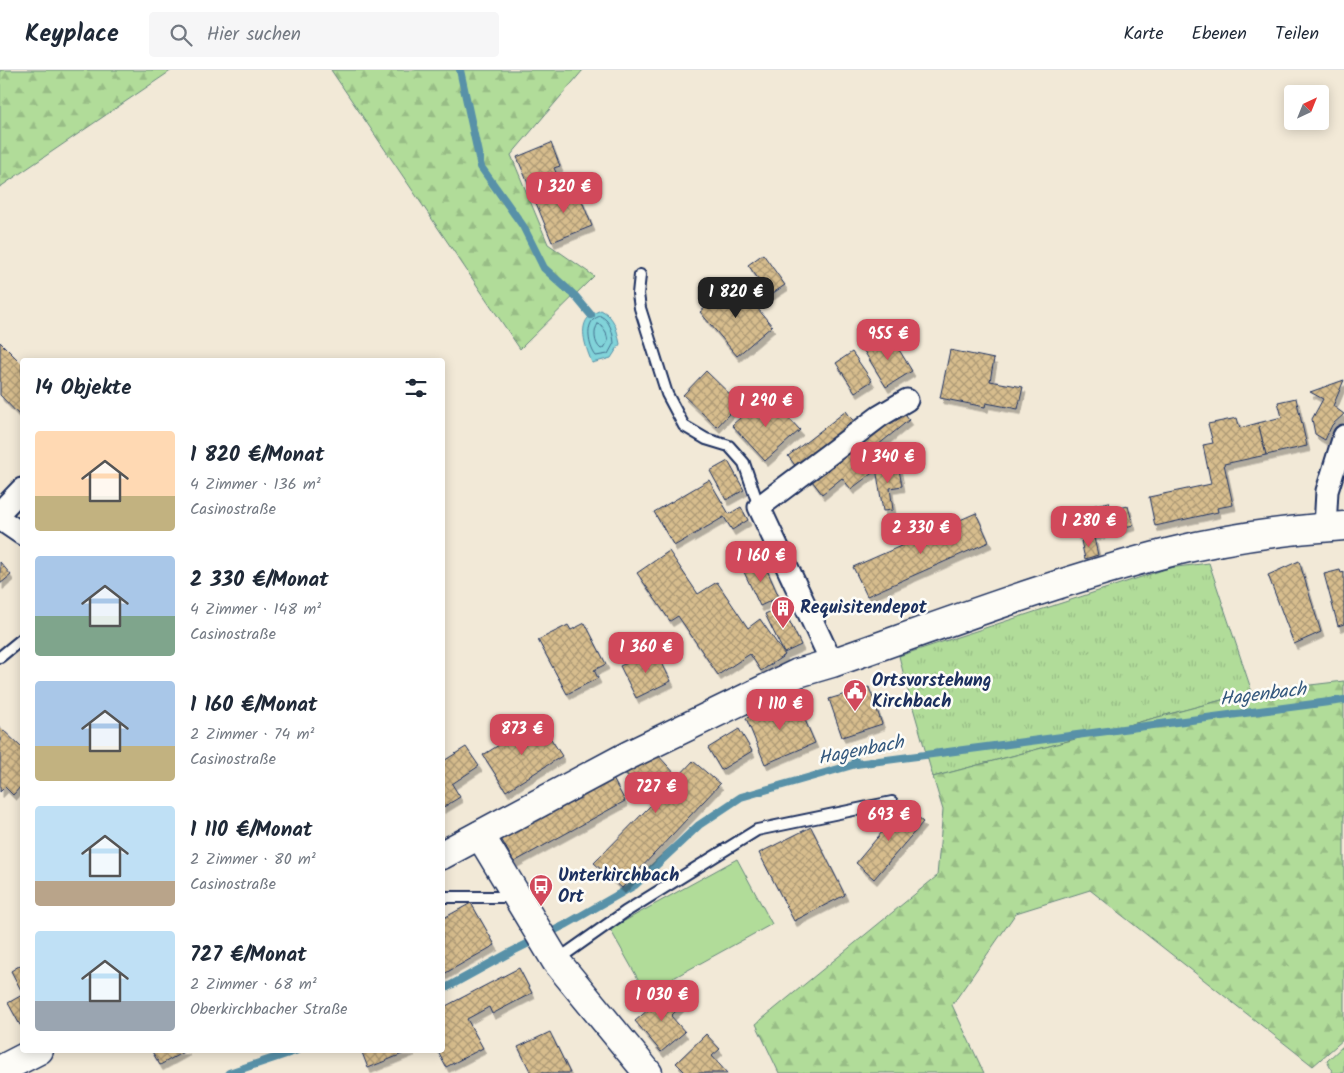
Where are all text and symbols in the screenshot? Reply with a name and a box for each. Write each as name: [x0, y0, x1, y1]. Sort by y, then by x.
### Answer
search box: [149, 12, 499, 57]
text: Keyplace: [25, 15, 119, 54]
text: Hier suchen: [207, 20, 301, 50]
text: Karte: [1123, 20, 1164, 49]
text: Ebenen: [1192, 20, 1247, 49]
text: Teilen: [1275, 20, 1319, 49]
icon: search: [167, 21, 195, 49]
north arrow: [1284, 85, 1329, 130]
map controls: [1284, 85, 1329, 130]
pin: 1 320 €: [518, 172, 610, 214]
text: 1 320 €: [537, 175, 591, 200]
pin: 1 820 €: [690, 276, 782, 319]
text: 1 820 €: [709, 280, 763, 305]
pin: 955 €: [853, 318, 923, 361]
text: 955 €: [868, 322, 908, 347]
text: 14 Objekte: [35, 372, 132, 405]
icon: filters: [402, 374, 430, 402]
pin: 1 290 €: [720, 386, 812, 428]
text: 1 290 €: [740, 389, 792, 414]
text: 1 820 €/Monat: [190, 439, 324, 472]
pin: 1 340 €: [842, 442, 934, 484]
text: 1 340 €: [862, 445, 914, 470]
icon: home: [75, 451, 135, 511]
text: 4 Zimmer · 136 m²: [190, 472, 321, 497]
text: Casinostraße: [190, 497, 276, 522]
pin: 1 280 €: [1043, 506, 1135, 548]
text: 1 280 €: [1062, 509, 1116, 534]
pin: 2 330 €: [875, 512, 967, 555]
text: 2 330 €: [892, 516, 950, 541]
pin: 1 160 €: [715, 540, 807, 583]
text: 1 160 €: [736, 544, 786, 569]
text: 2 330 €/Monat: [190, 564, 329, 597]
icon: home: [75, 576, 135, 636]
place label: Requisitendepot: [800, 594, 928, 623]
building icon: Requisitendepot: [770, 595, 796, 629]
text: 4 Zimmer · 148 m²: [190, 597, 321, 622]
text: Casinostraße: [190, 622, 276, 647]
pin: 1 360 €: [600, 632, 692, 674]
text: 1 360 €: [620, 635, 672, 660]
place label: Ortsvorstehung Kirchbach: [872, 667, 991, 717]
water label: Hagenbach: [1218, 675, 1310, 715]
public building icon: Ortsvorstehung Kirchbach: [842, 678, 868, 712]
pin: 1 110 €: [734, 688, 826, 731]
text: 1 160 €/Monat: [190, 689, 318, 722]
text: 1 110 €: [757, 692, 803, 717]
icon: home: [75, 701, 135, 761]
pin: 873 €: [487, 714, 557, 756]
text: 873 €: [501, 717, 543, 742]
text: 2 Zimmer · 74 m²: [190, 722, 314, 747]
water label: Hagenbach: [815, 728, 908, 774]
text: Casinostraße: [190, 747, 276, 772]
pin: 727 €: [621, 772, 691, 814]
text: 727 €: [636, 775, 676, 800]
pin: 693 €: [854, 800, 924, 842]
text: 693 €: [868, 803, 910, 828]
text: 1 110 €/Monat: [190, 814, 312, 847]
icon: home: [75, 826, 135, 886]
text: 2 Zimmer · 80 m²: [190, 847, 316, 872]
place label: Unterkirchbach Ort: [558, 862, 679, 912]
text: Casinostraße: [190, 872, 276, 897]
bus stop icon: Unterkirchbach Ort: [528, 873, 554, 907]
text: 727 €/Monat: [190, 939, 307, 972]
icon: home: [75, 951, 135, 1011]
text: 2 Zimmer · 68 m²: [190, 972, 317, 997]
pin: 1 030 €: [616, 980, 708, 1022]
text: 1 030 €: [636, 983, 688, 1008]
text: Oberkirchbacher Straße: [190, 997, 348, 1022]

